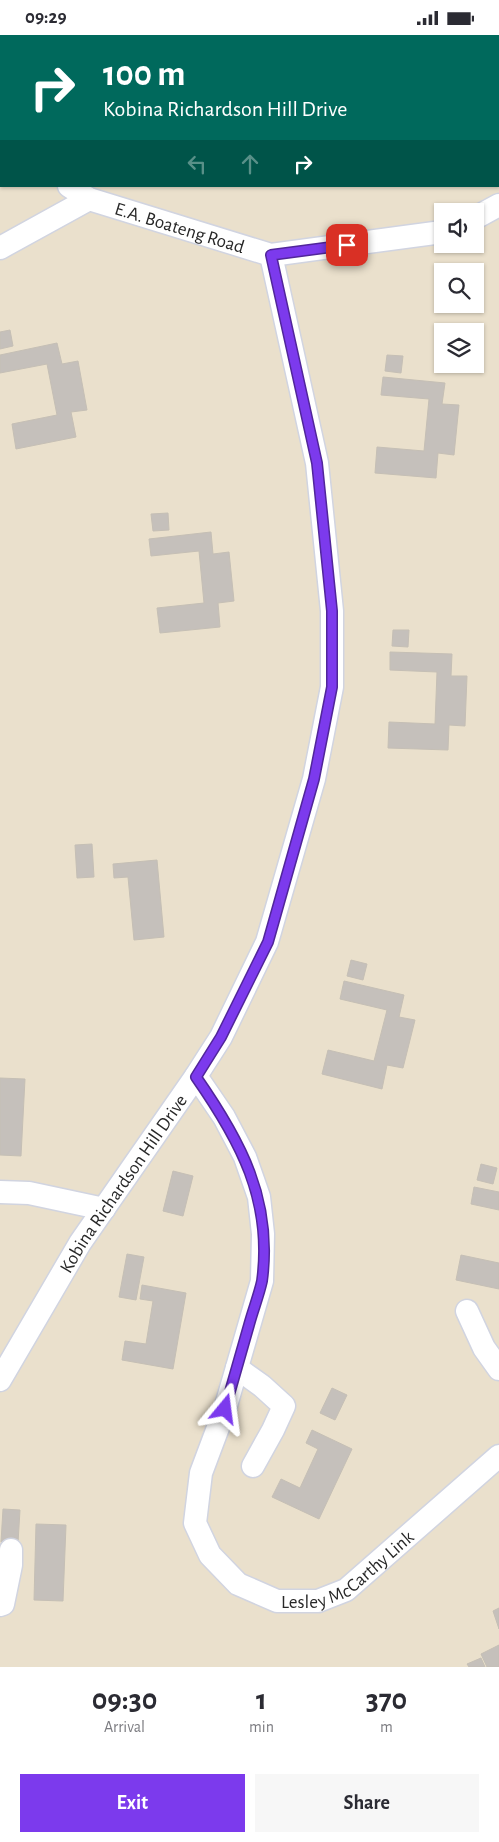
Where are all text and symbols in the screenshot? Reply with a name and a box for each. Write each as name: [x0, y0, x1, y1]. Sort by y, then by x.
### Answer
text: 09:29: [25, 8, 67, 27]
icon: right: [20, 55, 85, 120]
text: 100 m: [103, 57, 186, 92]
text: Kobina Richardson Hill Drive: [103, 98, 347, 120]
icon: left: [183, 150, 211, 178]
icon: ahead: [236, 150, 264, 178]
icon: right: [289, 150, 317, 178]
street label: E.A. Boateng Road: [112, 200, 247, 257]
map controls: [434, 203, 484, 373]
button: sound: [434, 203, 484, 253]
pin: [326, 224, 368, 266]
icon: arrive: [333, 231, 361, 259]
button: search: [434, 263, 484, 313]
button: layers: [434, 323, 484, 373]
street label: Kobina Richardson Hill Drive: [57, 1091, 191, 1276]
position arrow: [198, 1382, 250, 1434]
street label: Lesley McCarthy Link: [281, 1527, 418, 1612]
text: 09:30: [92, 1685, 157, 1715]
text: 1: [256, 1685, 267, 1715]
text: 370: [366, 1685, 407, 1715]
text: Arrival: [104, 1719, 145, 1735]
text: min: [249, 1719, 274, 1735]
text: m: [380, 1719, 393, 1735]
button: Exit: [20, 1774, 245, 1832]
button: Share: [255, 1774, 479, 1832]

